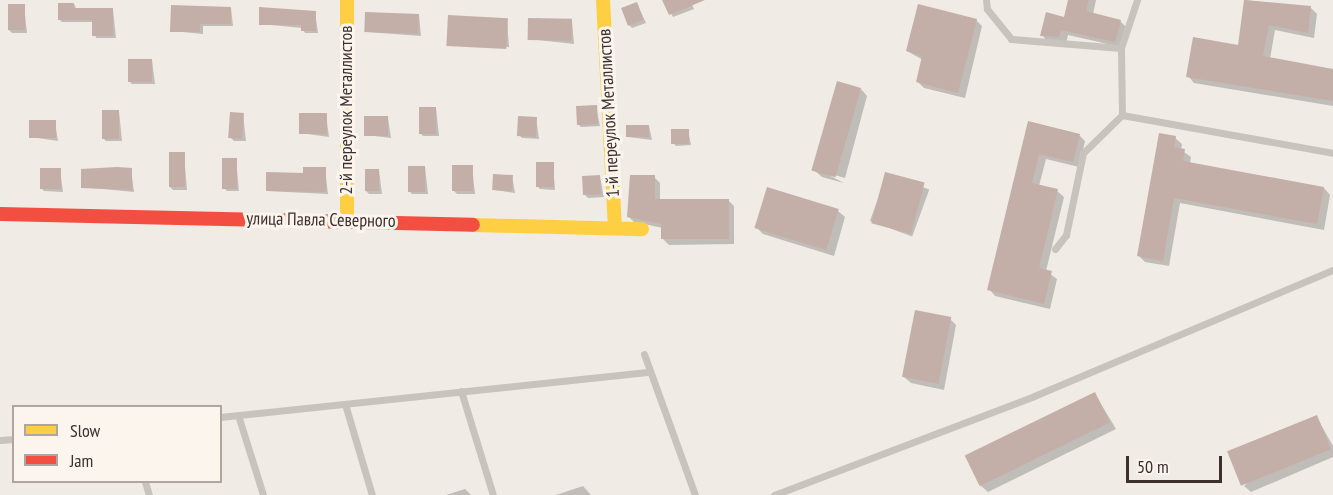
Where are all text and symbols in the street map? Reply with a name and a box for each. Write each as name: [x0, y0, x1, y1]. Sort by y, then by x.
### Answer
street label: 2-й переулок Металлистов: [335, 26, 357, 194]
street label: 1-й переулок Металлистов: [594, 28, 624, 198]
street label: улица Павла Северного: [246, 208, 396, 232]
legend: [12, 405, 222, 483]
text: Slow: [70, 419, 100, 442]
scale bar: [1129, 444, 1225, 482]
text: Jam: [70, 449, 93, 472]
text: 50 m: [1137, 455, 1169, 478]

